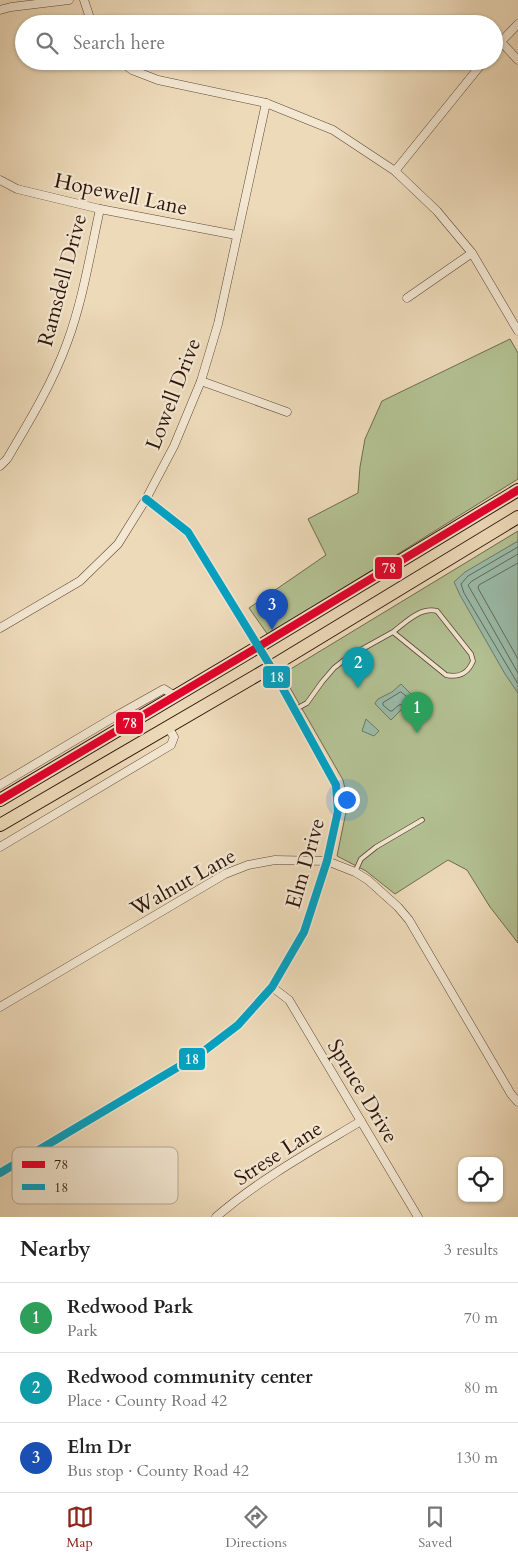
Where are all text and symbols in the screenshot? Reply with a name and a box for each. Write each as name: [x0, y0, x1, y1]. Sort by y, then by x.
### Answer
search box: [15, 15, 503, 70]
icon: search: [33, 29, 61, 57]
text: Search here: [73, 30, 165, 56]
street label: Hopewell Lane: [52, 166, 190, 223]
street label: Ramsdell Drive: [31, 211, 94, 350]
street label: Lowell Drive: [139, 334, 208, 454]
line badge: 78: [374, 556, 403, 580]
text: 78: [382, 559, 396, 578]
pin: 3: [256, 589, 288, 630]
pin: 2: [342, 647, 374, 688]
line badge: 18: [262, 665, 291, 689]
text: 18: [270, 668, 284, 687]
pin: 1: [401, 692, 433, 733]
line badge: 78: [115, 711, 144, 735]
text: 78: [123, 714, 137, 733]
your location: [334, 787, 360, 813]
street label: Elm Drive: [279, 815, 332, 912]
street label: Walnut Lane: [124, 841, 241, 924]
street label: Spruce Drive: [320, 1034, 405, 1149]
line badge: 18: [178, 1047, 206, 1071]
text: 18: [185, 1050, 199, 1069]
street label: Strese Lane: [229, 1114, 328, 1193]
legend: [12, 1147, 178, 1204]
text: 78: [54, 1155, 68, 1174]
map controls: [458, 1157, 503, 1202]
button: locate: [458, 1157, 503, 1202]
text: 18: [54, 1178, 68, 1197]
text: Nearby: [20, 1235, 91, 1264]
text: 3 results: [444, 1239, 498, 1261]
text: Redwood Park: [67, 1294, 193, 1320]
text: 1: [32, 1307, 40, 1329]
text: 70 m: [464, 1307, 498, 1329]
text: Park: [67, 1320, 98, 1342]
text: Redwood community center: [67, 1364, 313, 1390]
text: 2: [32, 1377, 40, 1399]
text: 80 m: [464, 1377, 498, 1399]
text: Place · County Road 42: [67, 1390, 227, 1412]
text: Elm Dr: [67, 1434, 131, 1460]
text: 3: [32, 1447, 40, 1469]
text: 130 m: [456, 1447, 498, 1469]
text: Bus stop · County Road 42: [67, 1460, 249, 1482]
tab: Map: [66, 1503, 94, 1552]
tab: Directions: [225, 1503, 287, 1552]
tab: Saved: [418, 1503, 452, 1552]

